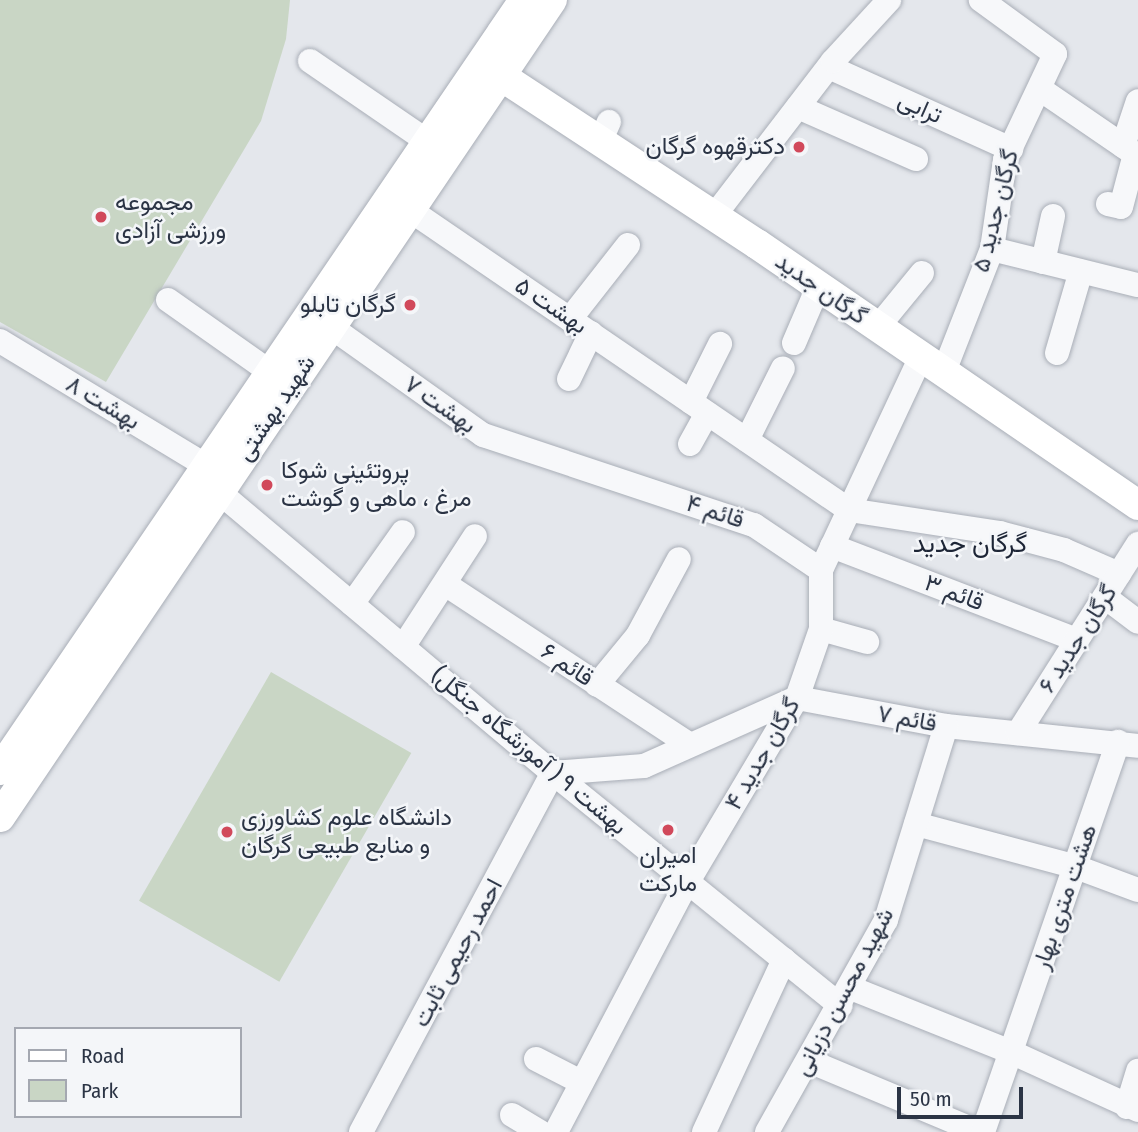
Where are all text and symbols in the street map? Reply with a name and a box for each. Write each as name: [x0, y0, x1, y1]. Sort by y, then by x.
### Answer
street label: ترابی: [893, 86, 947, 130]
place label: دکترقهوه گرگان: [646, 133, 785, 161]
marker: دکترقهوه گرگان: [791, 139, 807, 155]
street label: گرگان جدید ۵: [967, 147, 1025, 275]
place label: مجموعه ورزشی آزادی: [115, 189, 226, 245]
marker: مجموعه ورزشی آزادی: [93, 209, 109, 225]
street label: گرگان جدید: [769, 247, 873, 331]
street label: بهشت ۵: [509, 271, 593, 341]
place label: گرگان تابلو: [300, 291, 396, 319]
marker: گرگان تابلو: [402, 297, 418, 313]
street label: شهید بهشتی: [230, 350, 322, 466]
street label: ۸ بهشت: [61, 370, 145, 436]
street label: بهشت ۷: [398, 370, 482, 440]
place label: پروتئینی شوکا مرغ‌ ، ماهی و گوشت: [281, 457, 472, 513]
marker: پروتئینی شوکا مرغ‌ ، ماهی و گوشت: [259, 477, 275, 493]
street label: قائم ۴: [682, 489, 748, 535]
district label: گرگان جدید: [913, 528, 1027, 560]
street label: ۳ قائم: [920, 569, 988, 617]
street label: گرگان جدید ۶: [1032, 580, 1124, 698]
street label: قائم ۶: [535, 637, 599, 693]
street label: بهشت ۹ ( آموزشگاه جنگل): [425, 661, 633, 841]
street label: گرگان جدید ۴: [719, 693, 807, 815]
street label: ۷ قائم: [875, 700, 939, 738]
place label: دانشگاه علوم کشاورزی و منابع طبیعی گرگان: [241, 804, 452, 860]
street label: هشت متری بهار: [1027, 821, 1103, 973]
marker: امیران مارکت: [660, 822, 676, 838]
marker: دانشگاه علوم کشاورزی و منابع طبیعی گرگان: [219, 824, 235, 840]
place label: امیران مارکت: [639, 842, 697, 898]
street label: احمد رحیمی ثابت: [407, 874, 509, 1032]
street label: شهید محسن دزیانی: [788, 903, 900, 1081]
legend: [14, 1027, 242, 1118]
text: Road: [81, 1043, 125, 1069]
scale bar: [900, 1072, 1026, 1116]
text: Park: [81, 1078, 118, 1104]
text: 50 m: [910, 1086, 952, 1112]

